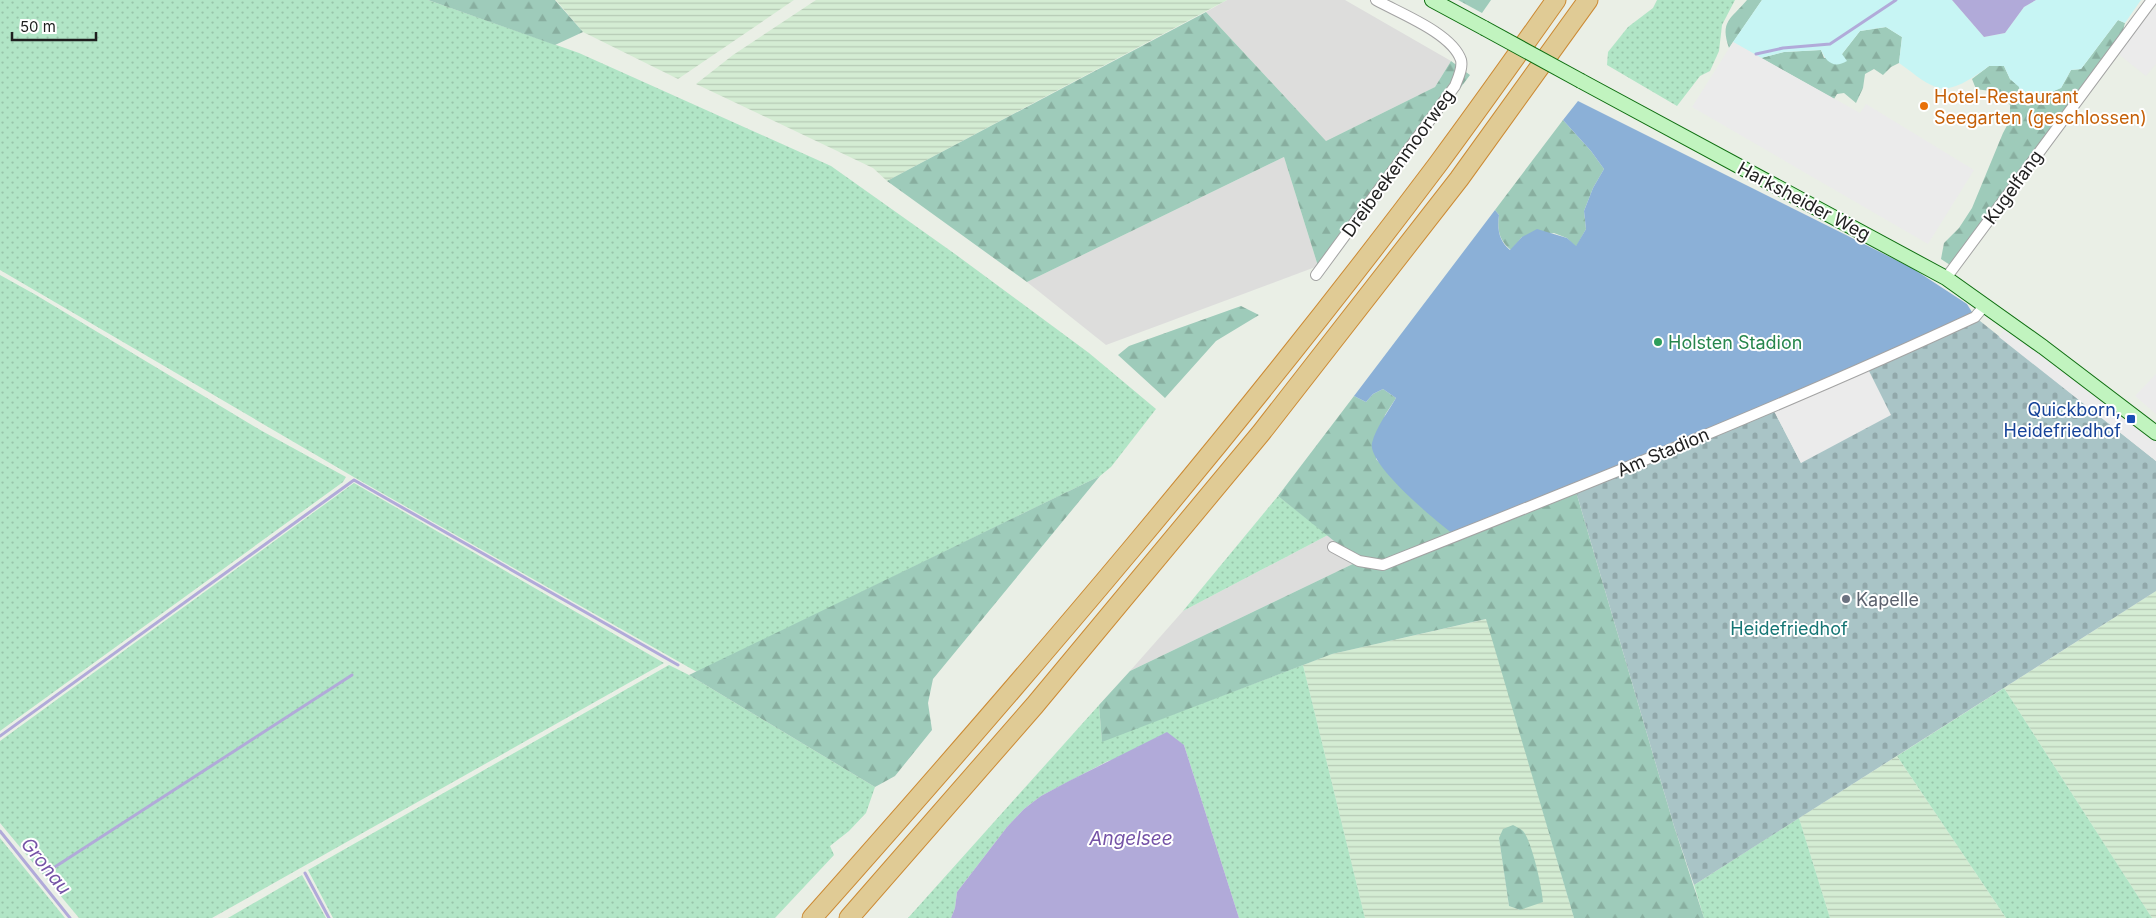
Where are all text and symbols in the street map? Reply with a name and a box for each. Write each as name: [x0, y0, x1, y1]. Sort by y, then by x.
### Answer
scale bar: [12, 10, 96, 42]
text: 50 m: [20, 17, 56, 36]
street label: Dreibeekenmoorweg: [1337, 85, 1459, 241]
place label: Hotel-Restaurant Seegarten (geschlossen): [1934, 86, 2147, 128]
marker: Hotel-Restaurant Seegarten (geschlossen): [1918, 100, 1930, 112]
street label: Kugelfang: [1979, 146, 2047, 228]
street label: Harksheider Weg: [1734, 157, 1874, 245]
place label: Holsten Stadion: [1668, 332, 1802, 353]
marker: Holsten Stadion: [1652, 336, 1664, 348]
place label: Quickborn, Heidefriedhof: [2004, 399, 2121, 441]
marker: Quickborn, Heidefriedhof: [2125, 413, 2137, 425]
street label: Am Stadion: [1614, 423, 1712, 481]
place label: Kapelle: [1856, 589, 1919, 610]
marker: Kapelle: [1840, 593, 1852, 605]
park label: Heidefriedhof: [1730, 618, 1848, 639]
water label: Angelsee: [1088, 827, 1173, 850]
water label: Gronau: [16, 833, 76, 899]

